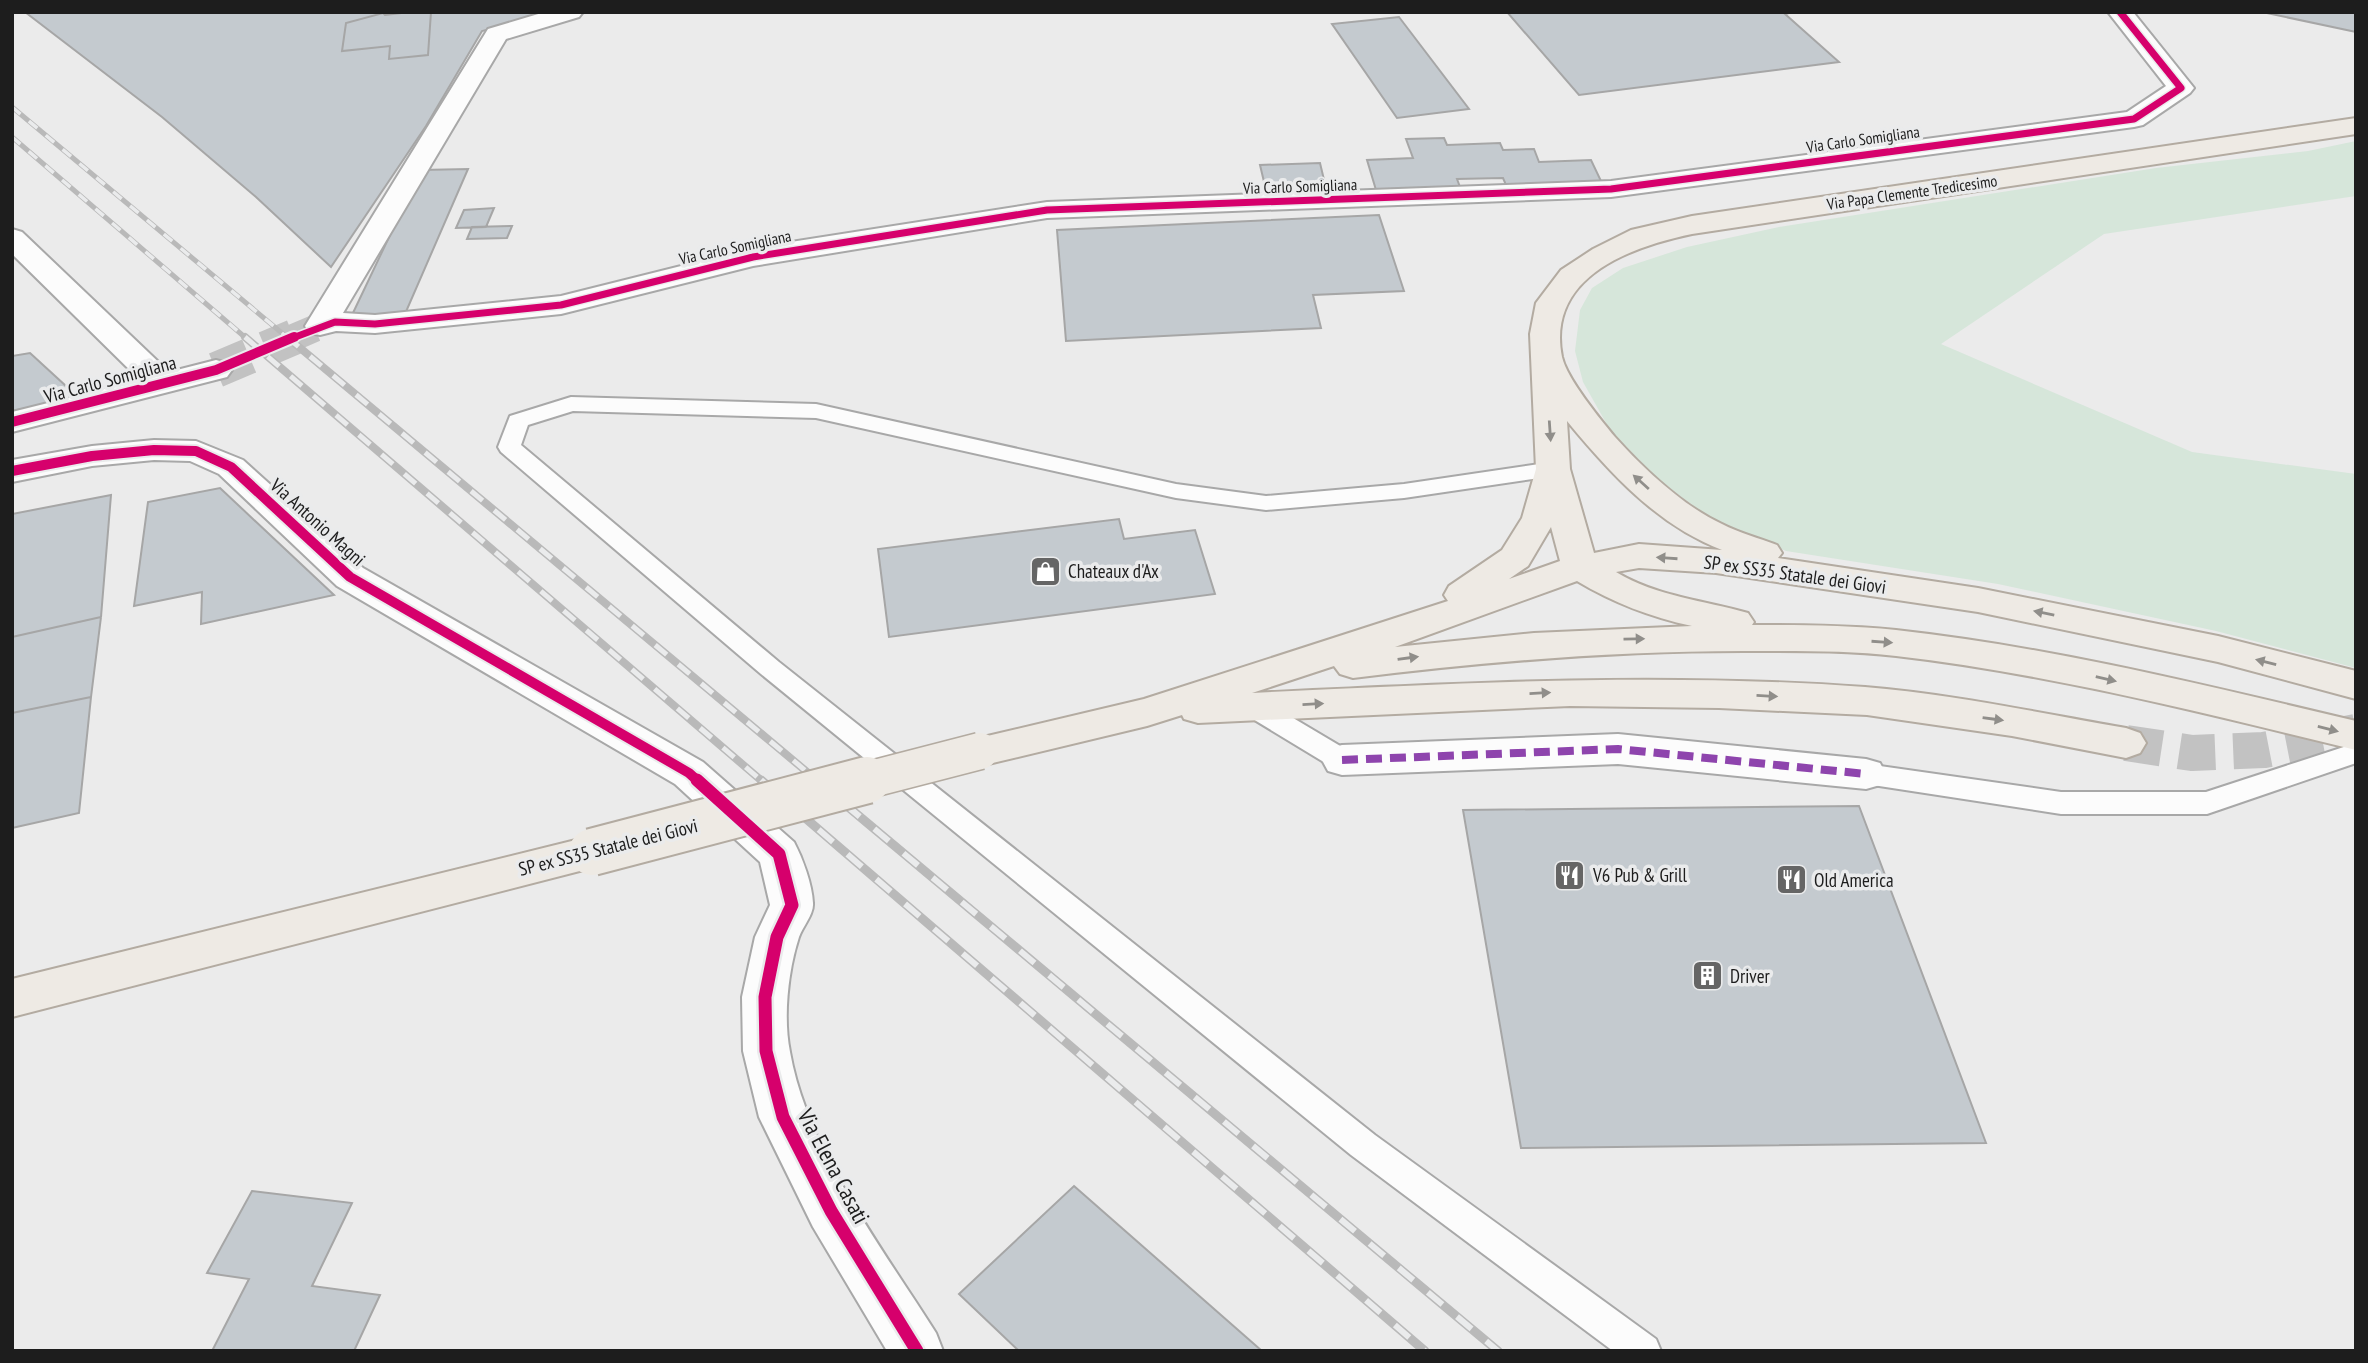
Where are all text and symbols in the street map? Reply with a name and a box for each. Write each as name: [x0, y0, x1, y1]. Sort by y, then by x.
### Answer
street label: Via Carlo Somigliana: [1804, 121, 1921, 157]
street label: Via Papa Clemente Tredicesimo: [1825, 170, 1998, 214]
street label: Via Carlo Somigliana: [1242, 174, 1357, 198]
street label: Via Carlo Somigliana: [676, 225, 793, 269]
street label: Via Carlo Somigliana: [40, 350, 179, 408]
one-way arrow: [1545, 420, 1556, 442]
street label: Via Antonio Magni: [265, 472, 371, 571]
one-way arrow: [1632, 474, 1650, 490]
street label: SP ex SS35 Statale dei Giovi: [1702, 549, 1888, 599]
one-way arrow: [1656, 552, 1678, 563]
shop icon: Chateaux d'Ax: [1028, 554, 1062, 588]
place label: Chateaux d'Ax: [1068, 559, 1159, 583]
one-way arrow: [2033, 608, 2055, 619]
one-way arrow: [1624, 633, 1646, 645]
one-way arrow: [1871, 637, 1893, 648]
one-way arrow: [1397, 652, 1419, 663]
one-way arrow: [2255, 656, 2277, 667]
one-way arrow: [2096, 674, 2118, 685]
one-way arrow: [1529, 688, 1551, 699]
one-way arrow: [1757, 691, 1779, 702]
one-way arrow: [1302, 698, 1324, 709]
one-way arrow: [1983, 714, 2005, 725]
one-way arrow: [2317, 724, 2339, 735]
street label: SP ex SS35 Statale dei Giovi: [516, 813, 700, 881]
restaurant icon: V6 Pub & Grill: [1553, 858, 1587, 892]
place label: V6 Pub & Grill: [1592, 863, 1688, 887]
restaurant icon: Old America: [1774, 863, 1808, 897]
place label: Old America: [1814, 868, 1894, 892]
building icon: Driver: [1690, 959, 1724, 993]
place label: Driver: [1730, 964, 1771, 988]
street label: Via Elena Casati: [791, 1103, 876, 1229]

